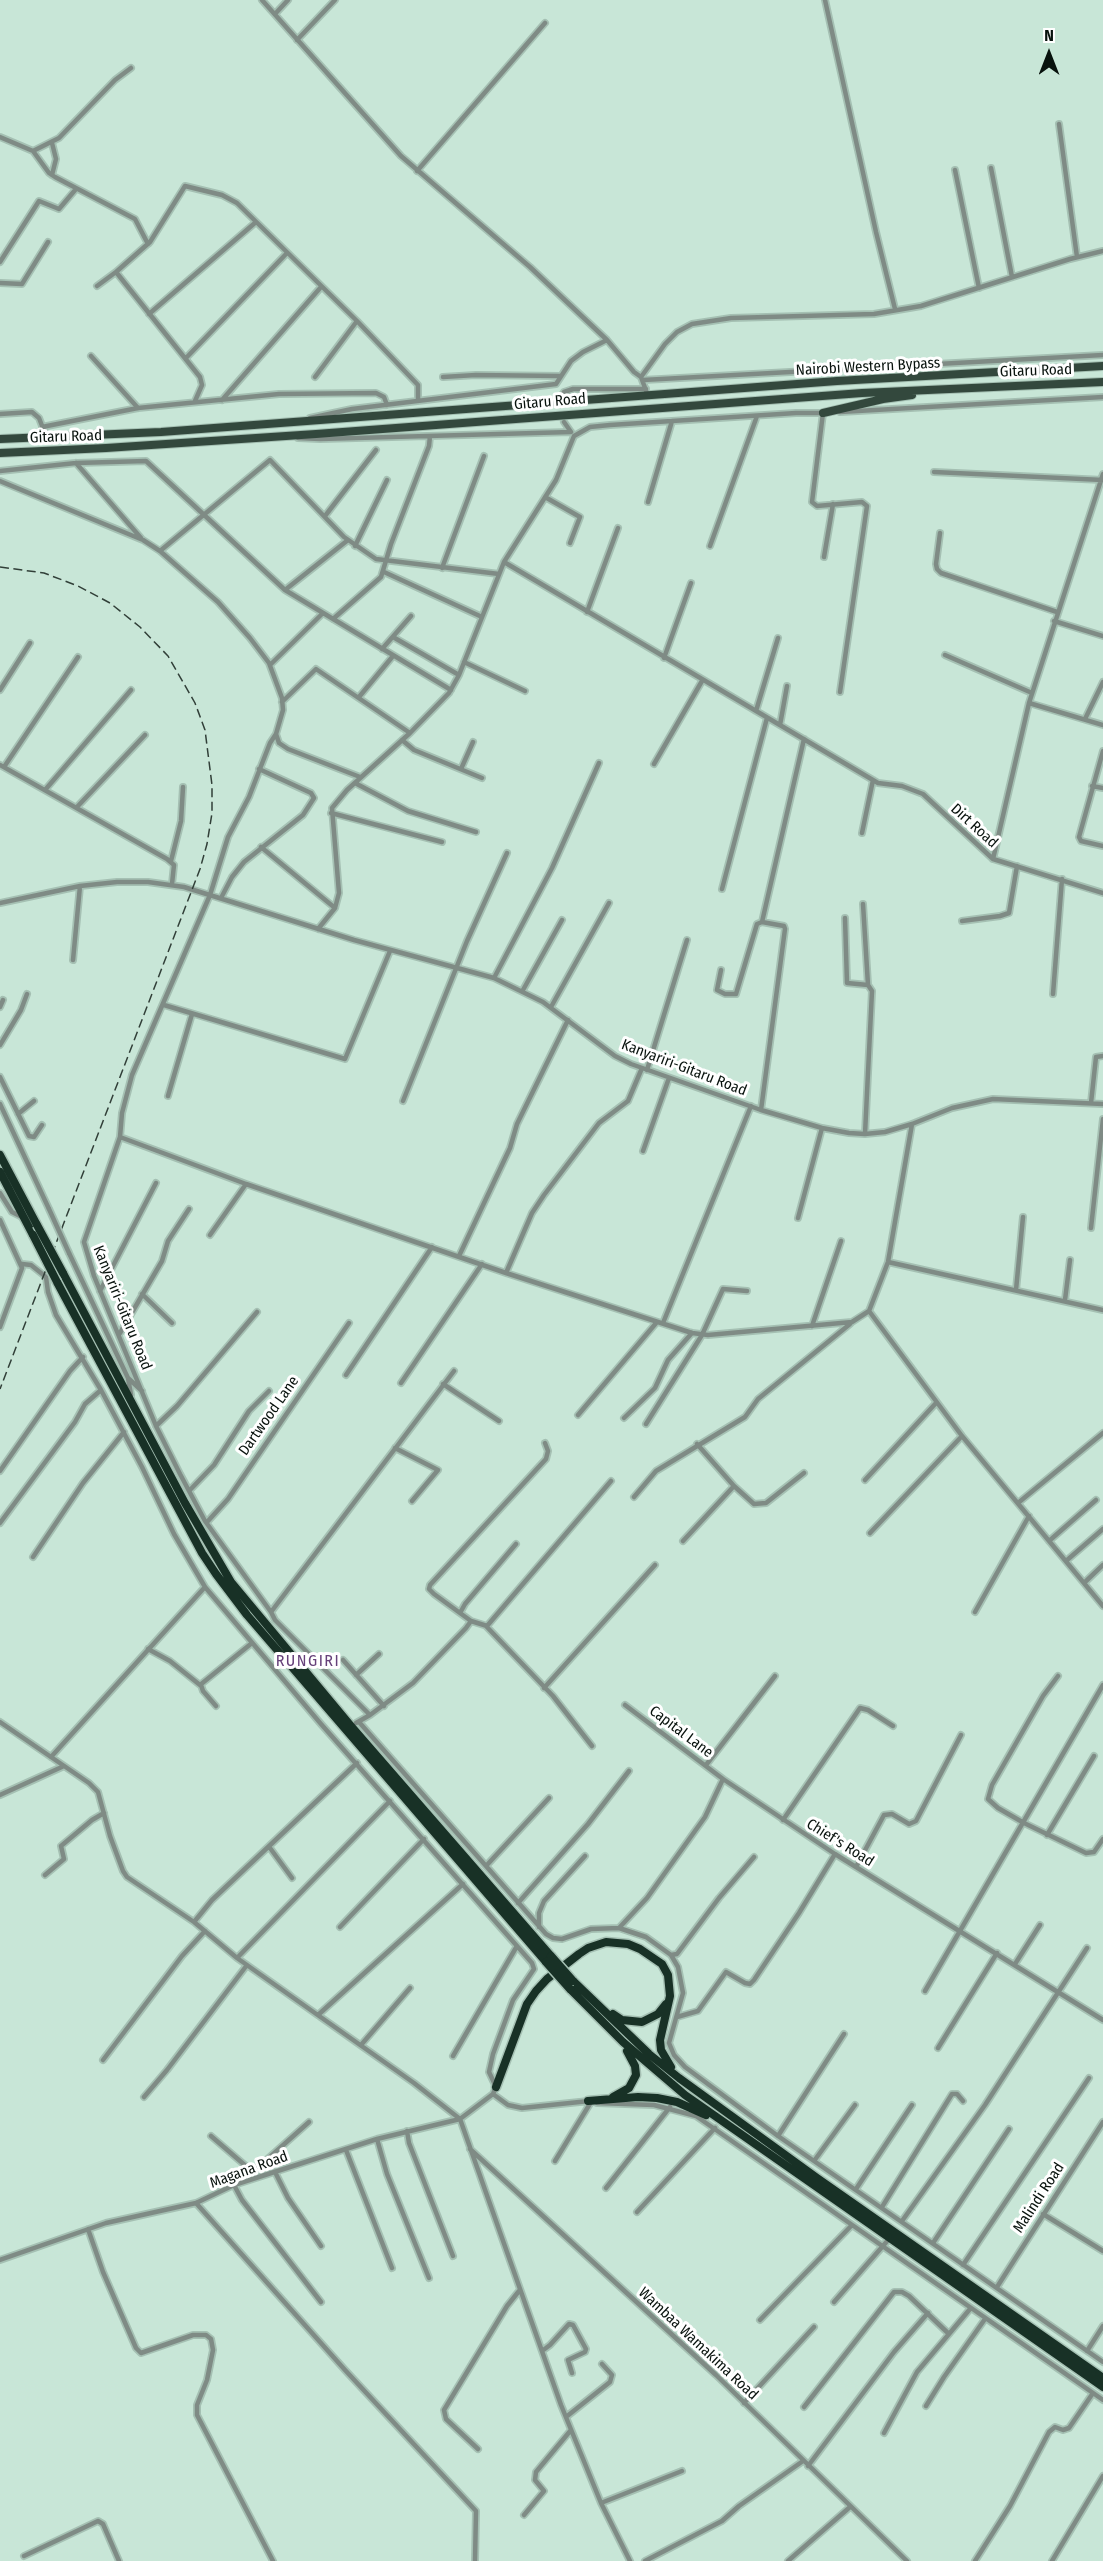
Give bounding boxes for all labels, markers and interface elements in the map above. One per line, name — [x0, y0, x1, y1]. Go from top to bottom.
north arrow — [1019, 24, 1079, 84]
text: N — [1044, 26, 1054, 45]
street label: Nairobi Western Bypass — [795, 354, 941, 380]
street label: Gitaru Road — [1000, 361, 1072, 381]
street label: Gitaru Road — [513, 390, 587, 414]
street label: Gitaru Road — [30, 427, 102, 447]
street label: Dirt Road — [947, 800, 1001, 852]
street label: Kanyariri-Gitaru Road — [619, 1036, 749, 1100]
street label: Kanyariri-Gitaru Road — [89, 1243, 155, 1373]
street label: Dartwood Lane — [235, 1373, 303, 1459]
district label: RUNGIRI — [276, 1652, 340, 1672]
street label: Capital Lane — [646, 1702, 716, 1762]
street label: Chief's Road — [803, 1815, 877, 1871]
street label: Magana Road — [207, 2148, 291, 2192]
street label: Malindi Road — [1010, 2160, 1068, 2236]
street label: Wambaa Wamakima Road — [634, 2284, 762, 2404]

